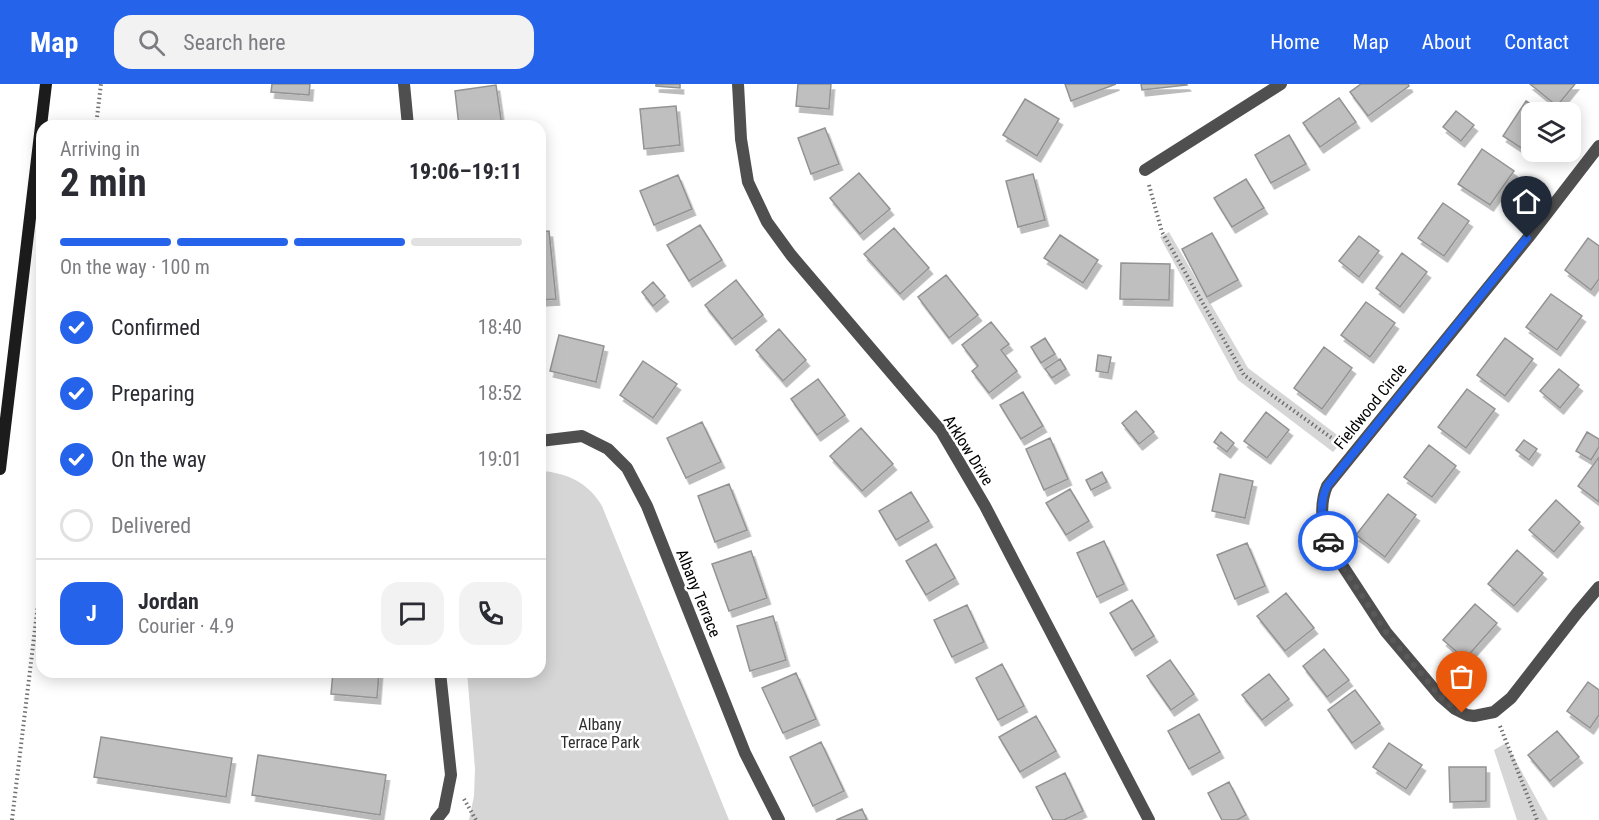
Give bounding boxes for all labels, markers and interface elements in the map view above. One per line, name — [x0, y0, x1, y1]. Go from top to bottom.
search box — [114, 15, 534, 69]
text: Map — [30, 26, 78, 59]
icon: search — [135, 26, 168, 59]
text: Search here — [183, 30, 286, 55]
text: Home — [1270, 30, 1320, 54]
text: Map — [1353, 30, 1389, 54]
text: About — [1422, 30, 1471, 54]
text: Contact — [1504, 30, 1569, 54]
map controls — [1521, 102, 1581, 162]
button: layers — [1521, 102, 1581, 162]
text: Arriving in — [60, 137, 140, 161]
text: 19:06–19:11 — [409, 159, 522, 184]
text: 2 min — [60, 160, 147, 206]
pin — [1501, 176, 1552, 238]
icon: home — [1510, 185, 1543, 218]
text: On the way · 100 m — [60, 255, 210, 279]
icon: check — [60, 311, 93, 344]
text: Confirmed — [111, 315, 200, 340]
text: 18:40 — [478, 315, 522, 339]
street label: Fieldwood Circle — [1330, 360, 1411, 453]
icon: check — [60, 377, 93, 410]
text: Preparing — [111, 381, 195, 406]
text: 18:52 — [478, 381, 522, 405]
street label: Arklow Drive — [940, 412, 998, 489]
icon: check — [60, 443, 93, 476]
text: On the way — [111, 447, 206, 472]
text: 19:01 — [478, 447, 522, 471]
courier — [1298, 511, 1358, 571]
text: Delivered — [111, 513, 191, 538]
icon: car — [1312, 525, 1345, 558]
street label: Albany Terrace — [672, 546, 725, 640]
button: chat — [381, 582, 444, 645]
button: phone — [459, 582, 522, 645]
text: Jordan — [138, 589, 199, 614]
text: J — [86, 601, 97, 626]
text: Courier · 4.9 — [138, 614, 234, 638]
pin — [1436, 651, 1487, 713]
icon: bag — [1445, 660, 1478, 693]
park label: Albany Terrace Park — [560, 715, 640, 752]

